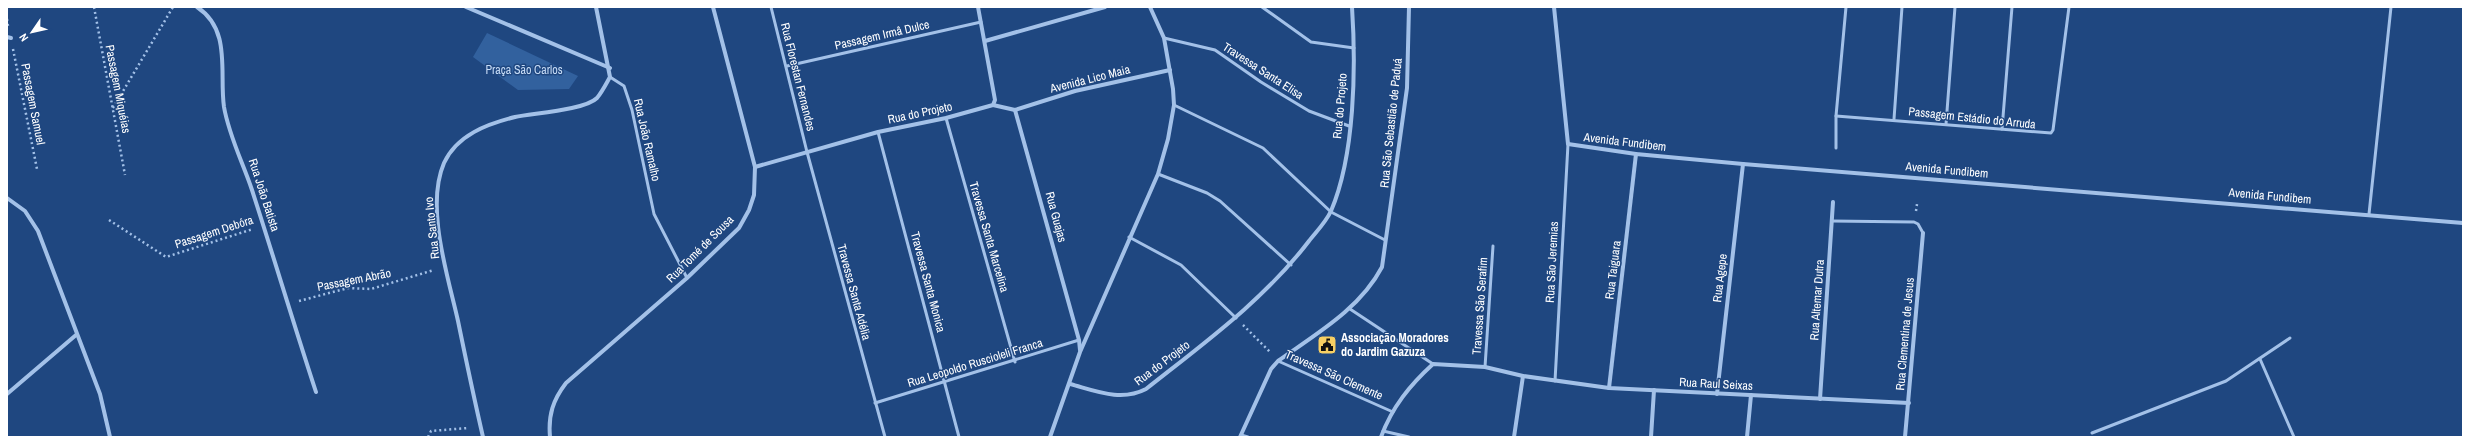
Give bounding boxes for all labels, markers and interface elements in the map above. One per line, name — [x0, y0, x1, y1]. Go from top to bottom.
north arrow — [12, 12, 52, 52]
street label: Passagem Irmâ Dulce — [833, 16, 931, 54]
street label: Rua Florestan Fernandes — [777, 21, 819, 133]
text: N — [16, 31, 31, 44]
street label: Travessa Santa Elisa — [1220, 39, 1307, 103]
street label: Passagem Miquéias — [102, 43, 134, 135]
street label: Rua São Sebastião de Paduá — [1376, 57, 1406, 189]
street label: Avenida Lico Maia — [1047, 61, 1132, 97]
street label: Passagem Samuel — [17, 62, 49, 146]
park label: Praça São Carlos — [485, 62, 563, 78]
street label: Rua do Projeto — [1329, 73, 1351, 139]
street label: Rua João Ramalho — [630, 97, 664, 183]
street label: Rua do Projeto — [886, 98, 954, 128]
street label: Passagem Estádio do Arruda — [1908, 103, 2037, 133]
street label: Avenida Fundibem — [1582, 129, 1667, 155]
street label: Rua João Batista — [245, 157, 283, 234]
street label: Avenida Fundibem — [1904, 158, 1989, 182]
street label: Travessa Santa Marcelina — [966, 180, 1013, 295]
street label: Avenida Fundibem — [2227, 184, 2312, 208]
street label: Rua Guajas — [1042, 190, 1070, 244]
street label: Rua Santo Ivo — [421, 196, 443, 260]
street label: Passagem Debóra — [173, 212, 256, 252]
street label: Rua Tomé de Sousa — [663, 212, 737, 286]
street label: Rua São Jeremias — [1542, 221, 1562, 303]
street label: Travessa Santa Monica — [907, 230, 949, 335]
street label: Rua Taiguara — [1601, 239, 1625, 300]
street label: Travessa Santa Adélia — [834, 242, 875, 342]
street label: Rua Agepe — [1709, 253, 1731, 303]
street label: Travessa São Serafim — [1469, 257, 1491, 355]
street label: Rua Altemar Dutra — [1806, 259, 1828, 341]
street label: Passagem Abrão — [316, 265, 392, 295]
street label: Rua Clementina de Jesus — [1892, 277, 1918, 391]
place label: Associação Moradores do Jardim Gazuza — [1341, 330, 1449, 360]
public building icon: Associação Moradores do Jardim Gazuza — [1316, 334, 1338, 356]
street label: Rua Leopoldo Ruscioleli Franca — [905, 335, 1045, 391]
street label: Rua do Projeto — [1131, 337, 1193, 389]
street label: Travessa São Clemente — [1283, 346, 1385, 404]
street label: Rua Raul Seixas — [1679, 374, 1753, 394]

